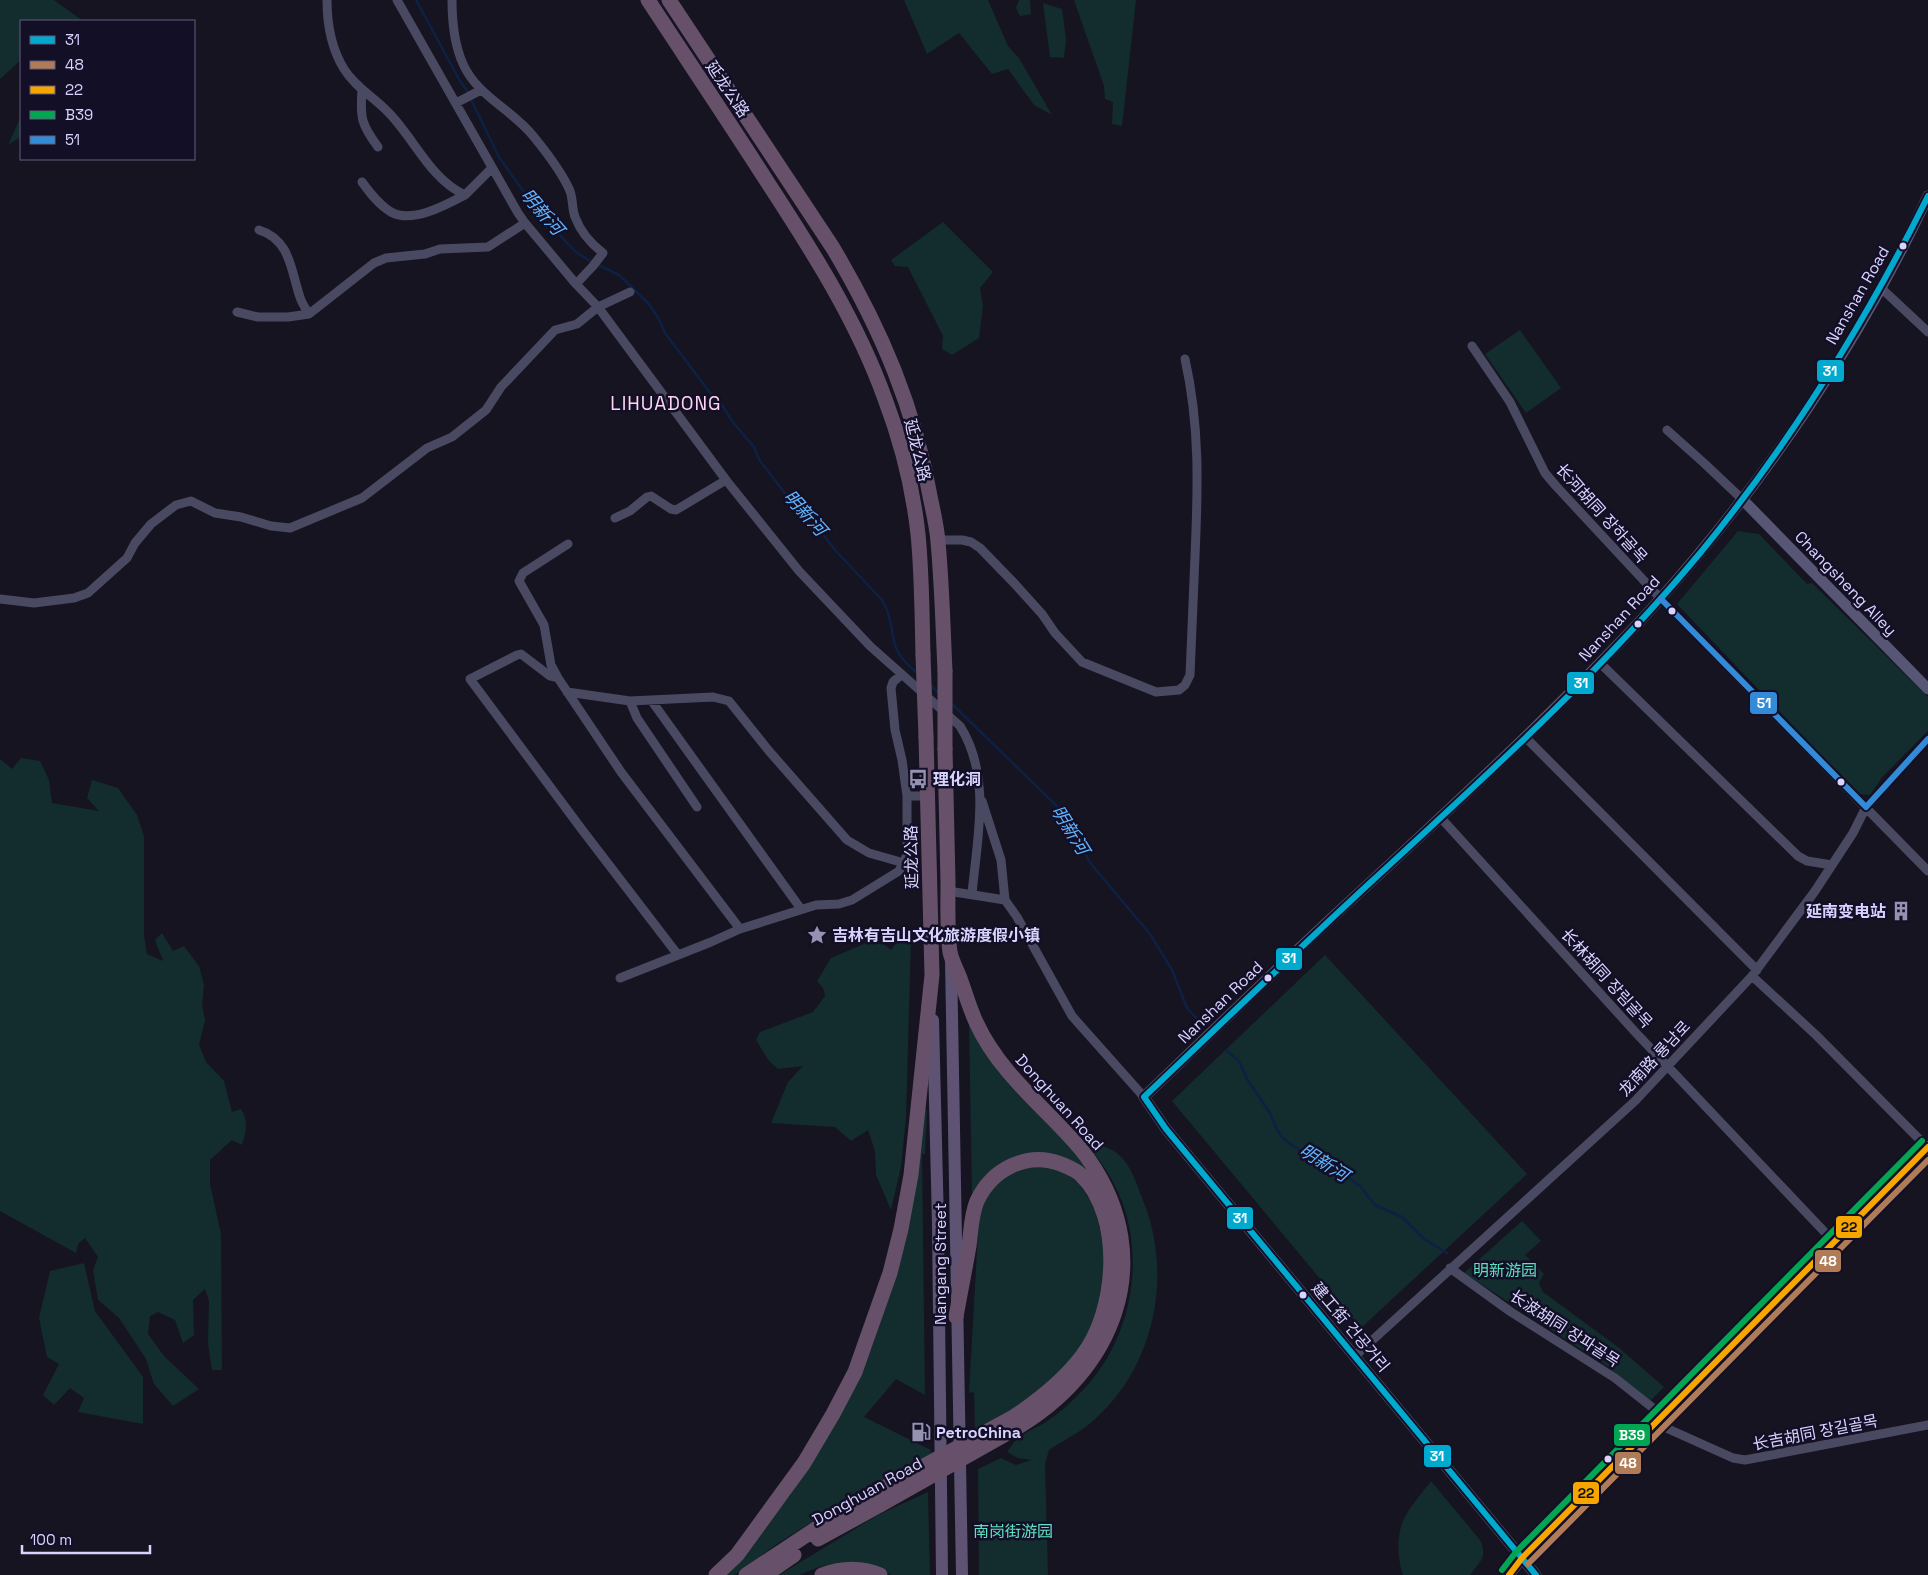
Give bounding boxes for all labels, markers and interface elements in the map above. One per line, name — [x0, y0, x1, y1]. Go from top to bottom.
legend — [20, 20, 195, 160]
text: 31 — [65, 30, 80, 49]
text: 48 — [65, 55, 84, 74]
street label: 延龙公路 — [701, 57, 754, 122]
text: 22 — [65, 80, 83, 99]
text: B39 — [65, 105, 93, 124]
text: 51 — [65, 130, 80, 149]
water label: 明新河 — [516, 184, 571, 242]
unlabelled marker — [1898, 241, 1908, 251]
street label: Nanshan Road — [1821, 242, 1894, 348]
line badge: 31 — [1816, 359, 1845, 383]
text: 31 — [1823, 362, 1837, 380]
district label: LIHUADONG — [610, 391, 722, 416]
street label: 延龙公路 — [900, 417, 935, 484]
street label: 长河胡同 장하골목 — [1551, 459, 1652, 568]
water label: 明新河 — [779, 485, 834, 543]
street label: Changsheng Alley — [1790, 526, 1901, 640]
street label: Nanshan Road — [1574, 571, 1665, 666]
unlabelled marker — [1667, 606, 1677, 616]
unlabelled marker — [1633, 619, 1643, 629]
line badge: 31 — [1566, 671, 1595, 695]
text: 31 — [1574, 674, 1588, 692]
line badge: 51 — [1749, 691, 1778, 715]
text: 51 — [1757, 694, 1771, 712]
bus stop icon: 理化洞 — [907, 768, 929, 790]
place label: 理化洞 — [933, 769, 981, 790]
unlabelled marker — [1836, 777, 1846, 787]
water label: 明新河 — [1046, 801, 1096, 861]
street label: 延龙公路 — [900, 825, 923, 889]
building icon: 延南变电站 — [1890, 900, 1912, 922]
place label: 延南变电站 — [1806, 901, 1886, 922]
place icon: 吉林有吉山文化旅游度假小镇 — [806, 924, 828, 946]
street label: 长林胡同 장림골목 — [1556, 924, 1657, 1033]
place label: 吉林有吉山文化旅游度假小镇 — [832, 925, 1040, 946]
line badge: 31 — [1275, 947, 1303, 971]
text: 31 — [1282, 949, 1296, 967]
street label: Nanshan Road — [1173, 957, 1267, 1048]
unlabelled marker — [1263, 973, 1273, 983]
street label: 龙南路 룡남로 — [1614, 1016, 1695, 1101]
street label: Donghuan Road — [1011, 1050, 1108, 1155]
water label: 明新河 — [1295, 1139, 1356, 1188]
street label: Nangang Street — [930, 1203, 951, 1325]
line badge: 31 — [1226, 1206, 1254, 1230]
text: 31 — [1233, 1209, 1247, 1227]
line badge: 22 — [1835, 1215, 1863, 1239]
text: 22 — [1841, 1218, 1857, 1236]
line badge: 48 — [1814, 1249, 1842, 1273]
text: 48 — [1819, 1252, 1837, 1270]
park label: 明新游园 — [1473, 1260, 1537, 1281]
street label: 建工街 건공거리 — [1307, 1278, 1394, 1377]
street label: 长波胡同 장파골목 — [1506, 1285, 1624, 1372]
unlabelled marker — [1298, 1290, 1308, 1300]
street label: 长吉胡同 장길골목 — [1751, 1410, 1880, 1455]
fuel station icon: PetroChina — [910, 1421, 932, 1443]
place label: PetroChina — [936, 1422, 1021, 1443]
line badge: B39 — [1613, 1423, 1651, 1447]
text: B39 — [1619, 1426, 1645, 1444]
line badge: 31 — [1423, 1444, 1452, 1468]
text: 31 — [1430, 1447, 1444, 1465]
line badge: 48 — [1614, 1451, 1642, 1475]
street label: Donghuan Road — [809, 1453, 926, 1530]
unlabelled marker — [1603, 1454, 1613, 1464]
text: 48 — [1619, 1454, 1637, 1472]
line badge: 22 — [1572, 1481, 1600, 1505]
text: 22 — [1578, 1484, 1594, 1502]
park label: 南岗街游园 — [973, 1521, 1053, 1542]
scale bar — [22, 1522, 150, 1554]
text: 100 m — [30, 1530, 72, 1549]

